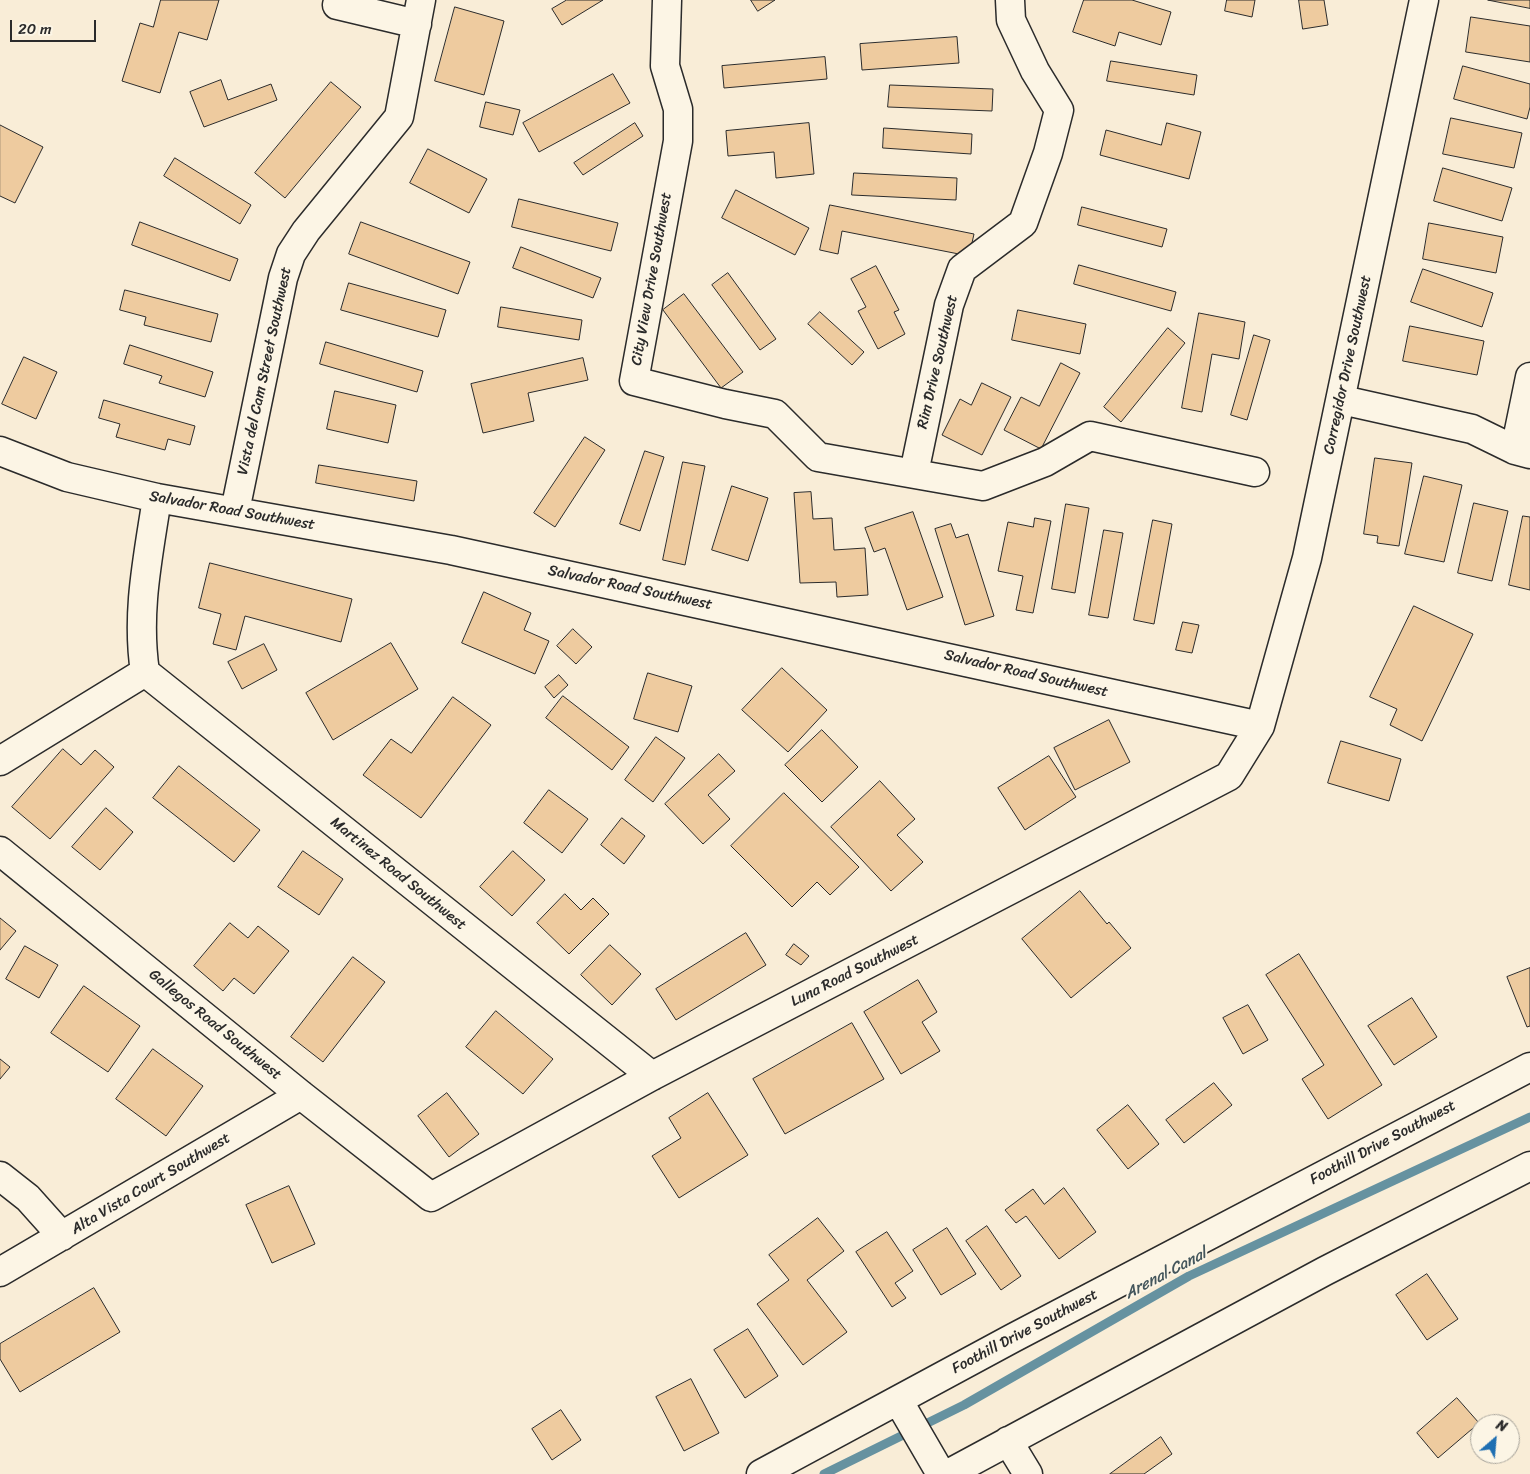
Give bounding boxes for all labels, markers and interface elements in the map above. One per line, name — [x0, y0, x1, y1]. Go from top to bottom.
scale bar — [12, 10, 99, 42]
text: 20 m — [18, 16, 52, 42]
street label: City View Drive Southwest — [628, 191, 676, 367]
street label: Vista del Cam Street Southwest — [234, 265, 296, 477]
street label: Corregidor Drive Southwest — [1320, 274, 1376, 456]
street label: Rim Drive Southwest — [914, 293, 962, 431]
street label: Salvador Road Southwest — [148, 488, 316, 534]
street label: Salvador Road Southwest — [546, 562, 714, 614]
street label: Salvador Road Southwest — [942, 646, 1110, 702]
street label: Martinez Road Southwest — [326, 814, 470, 934]
street label: Luna Road Southwest — [788, 931, 922, 1011]
street label: Gallegos Road Southwest — [145, 966, 285, 1084]
street label: Foothill Drive Southwest — [1307, 1097, 1459, 1189]
street label: Alta Vista Court Southwest — [68, 1129, 234, 1239]
water label: Arenal Canal — [1122, 1244, 1210, 1304]
street label: Foothill Drive Southwest — [949, 1286, 1101, 1378]
text: N — [1492, 1413, 1512, 1439]
north arrow — [1470, 1414, 1520, 1464]

